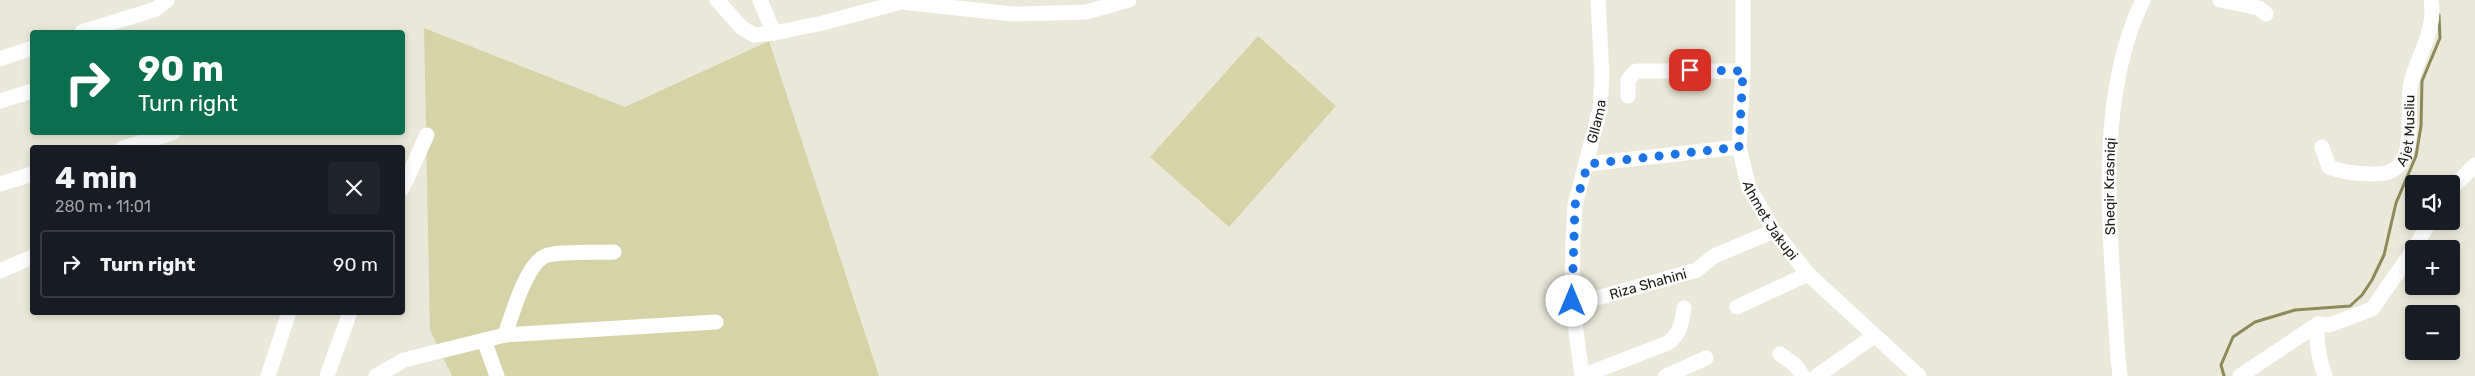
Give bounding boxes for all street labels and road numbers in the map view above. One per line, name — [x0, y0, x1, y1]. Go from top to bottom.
street label: Ajet Musliu — [2393, 94, 2418, 169]
street label: Gllama — [1583, 99, 1609, 145]
street label: Sheqir Krasniqi — [2101, 137, 2119, 235]
street label: Ahmet Jakupi — [1739, 179, 1802, 263]
street label: Riza Shahini — [1607, 265, 1689, 303]

